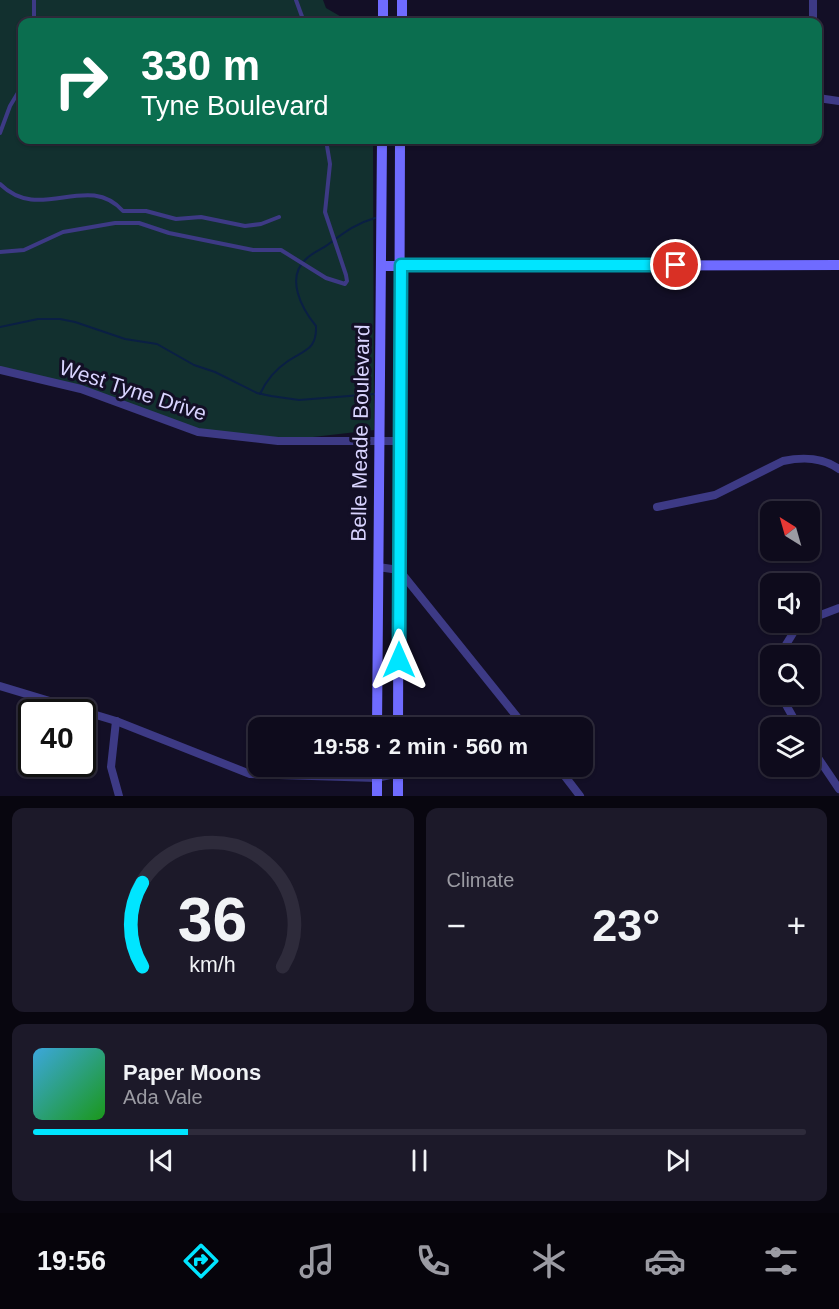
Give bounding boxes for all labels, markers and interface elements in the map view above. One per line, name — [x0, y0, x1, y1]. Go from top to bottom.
icon: right — [42, 42, 120, 120]
text: 330 m — [141, 42, 260, 89]
text: Tyne Boulevard — [141, 91, 329, 121]
pin — [650, 239, 701, 290]
icon: arrive — [659, 248, 692, 281]
street label: Belle Meade Boulevard — [347, 324, 373, 542]
street label: West Tyne Drive — [57, 355, 209, 425]
north arrow — [760, 501, 820, 561]
map controls — [760, 501, 820, 777]
button: sound — [760, 573, 820, 633]
position arrow — [367, 628, 431, 692]
button: search — [760, 645, 820, 705]
speed limit sign: 40 — [18, 699, 96, 777]
button: layers — [760, 717, 820, 777]
text: 19:58 · 2 min · 560 m — [313, 734, 528, 759]
text: Climate — [447, 869, 514, 891]
text: 36 — [178, 885, 247, 954]
text: 23° — [592, 900, 660, 951]
text: − — [447, 907, 466, 944]
text: + — [787, 907, 806, 944]
text: km/h — [190, 953, 236, 977]
text: Paper Moons — [123, 1060, 261, 1085]
text: Ada Vale — [123, 1086, 203, 1108]
icon: previous — [145, 1144, 178, 1177]
icon: pause — [403, 1144, 436, 1177]
icon: next — [661, 1144, 694, 1177]
icon: directions — [180, 1240, 222, 1282]
icon: music — [296, 1240, 338, 1282]
icon: phone — [412, 1240, 454, 1282]
icon: climate — [528, 1240, 570, 1282]
icon: car — [644, 1240, 686, 1282]
icon: filters — [760, 1240, 802, 1282]
text: 19:56 — [37, 1246, 106, 1276]

